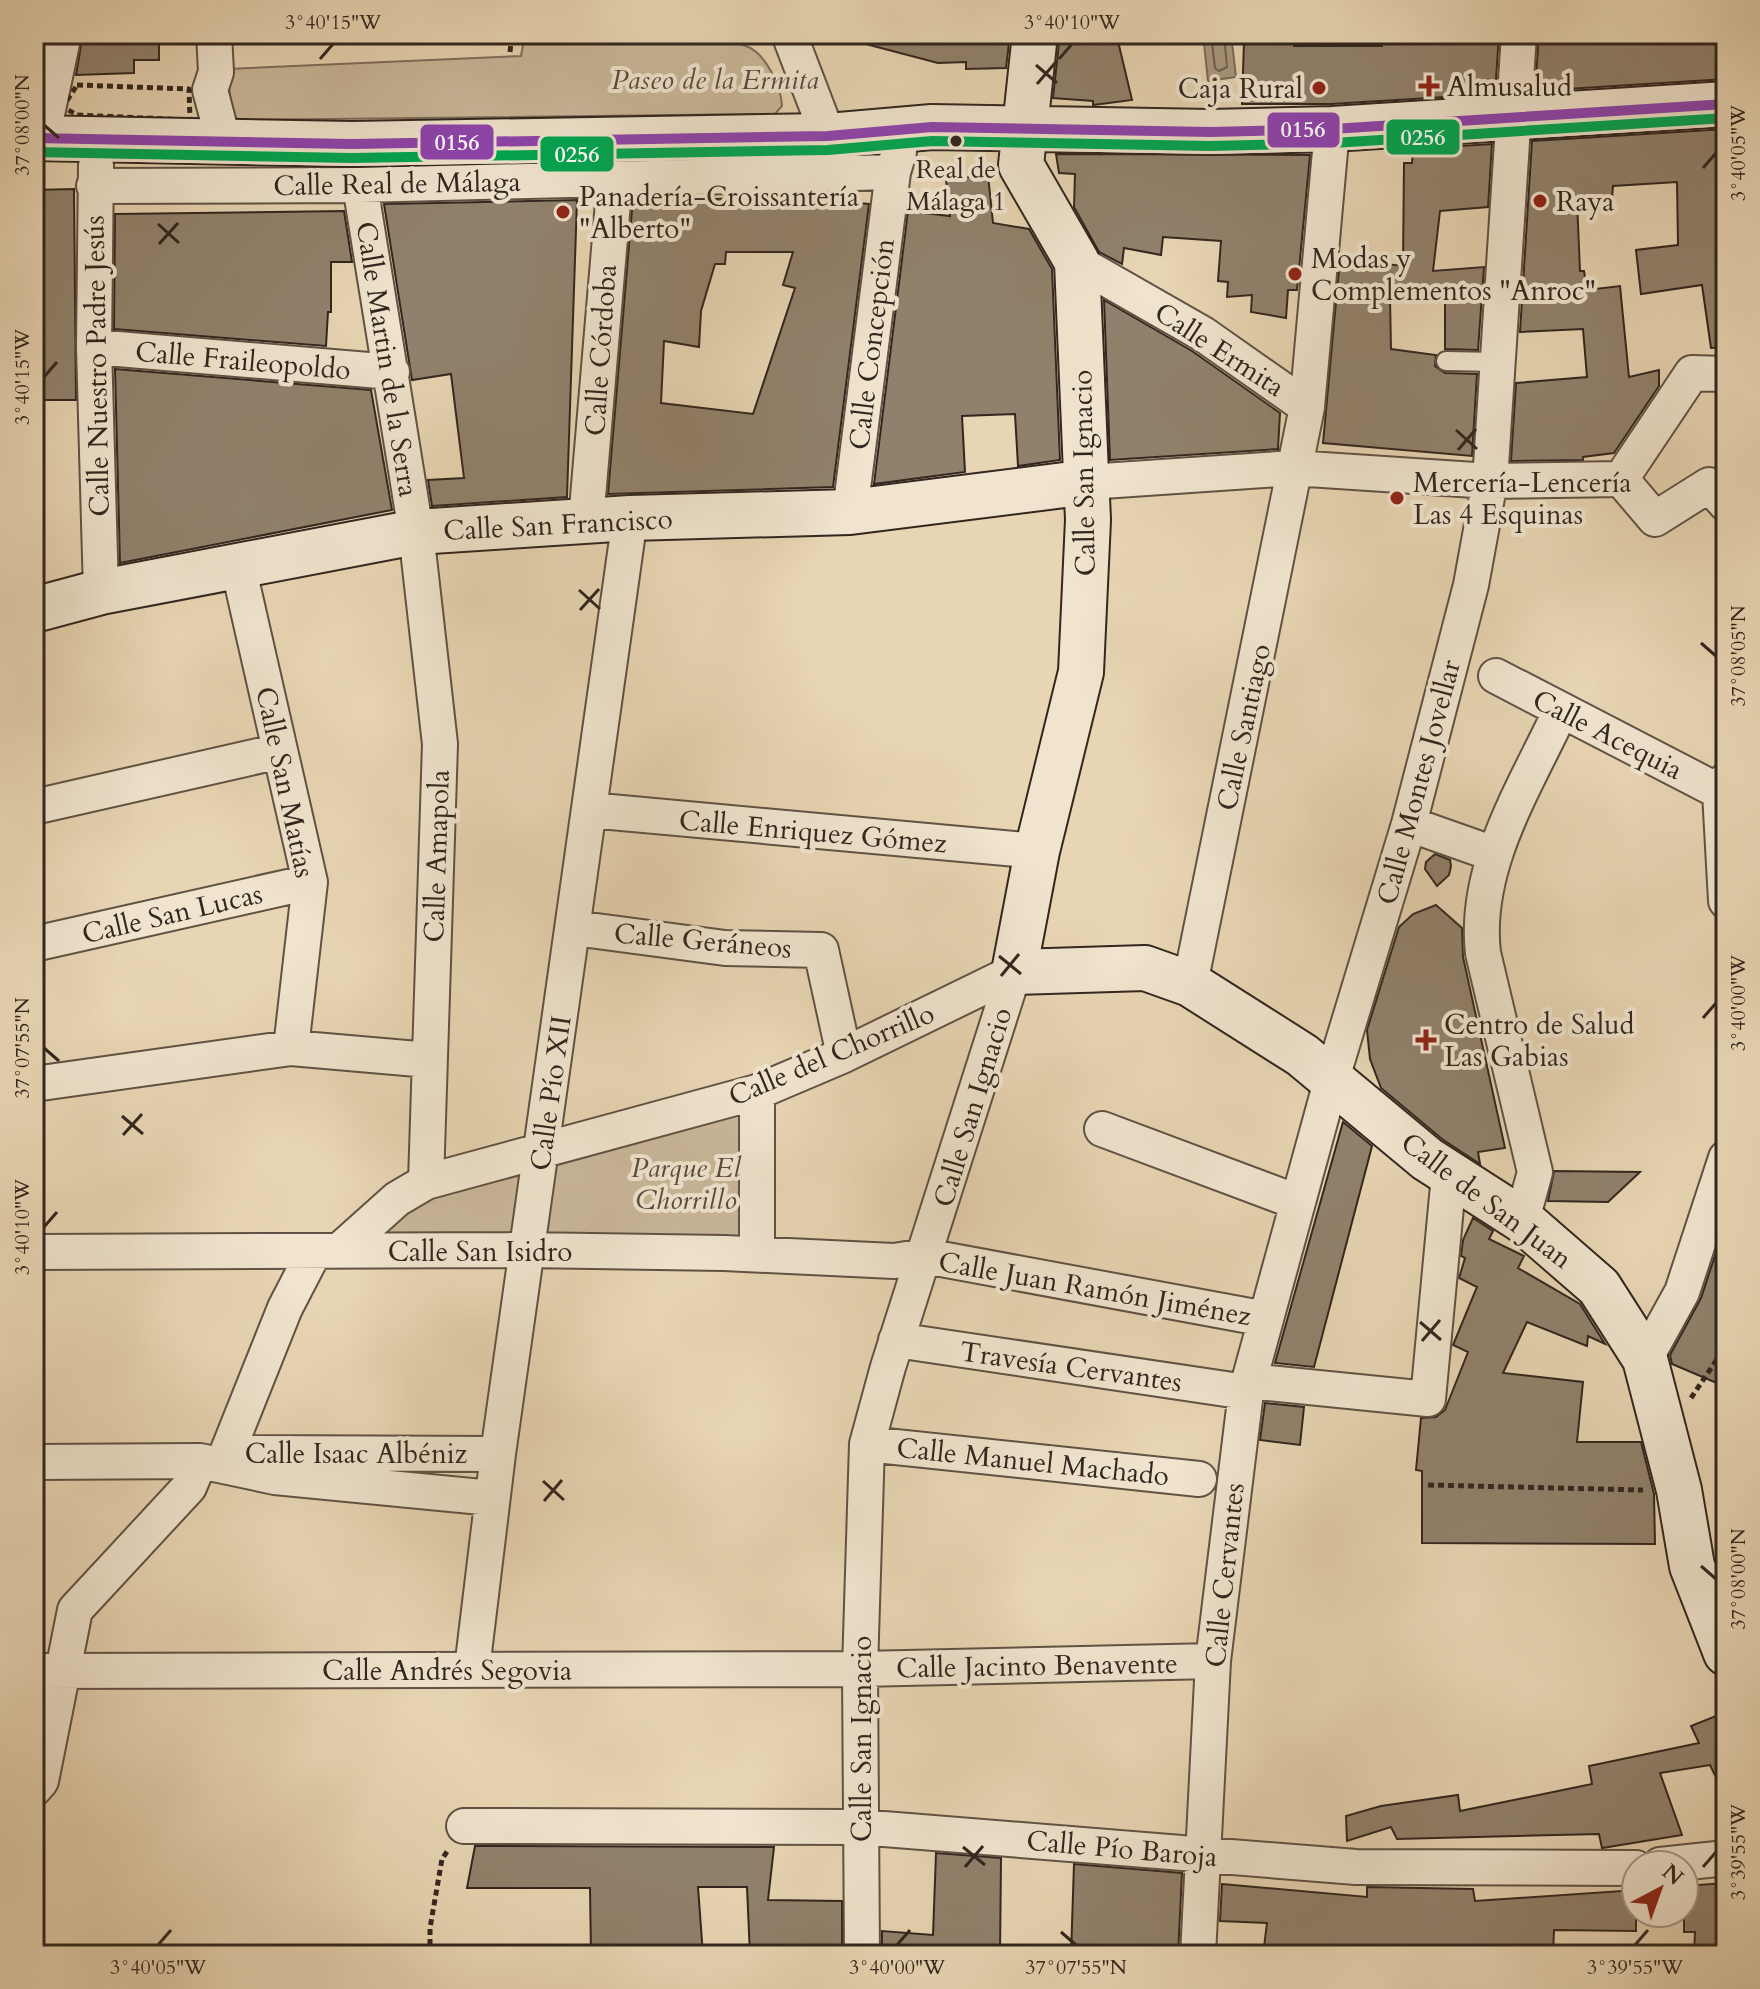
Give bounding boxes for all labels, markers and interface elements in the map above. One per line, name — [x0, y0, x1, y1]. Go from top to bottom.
text: 3°40'15"W — [285, 9, 382, 36]
text: 3°40'10"W — [1024, 9, 1121, 36]
park label: Paseo de la Ermita — [611, 61, 819, 99]
place label: Almusalud — [1447, 68, 1572, 106]
place label: Caja Rural — [1178, 70, 1303, 108]
text: 37°08'00"N — [9, 74, 36, 176]
marker: Almusalud — [1418, 75, 1440, 97]
marker: Caja Rural — [1310, 79, 1328, 97]
text: 3°40'05"W — [1725, 104, 1752, 201]
line badge: 0156 — [1266, 111, 1341, 149]
text: 0156 — [1280, 115, 1326, 145]
line badge: 0256 — [1385, 118, 1461, 156]
line badge: 0156 — [419, 123, 495, 161]
text: 0256 — [1400, 123, 1446, 153]
text: 0156 — [434, 128, 480, 158]
marker: Real de Málaga 1 — [948, 133, 964, 149]
line badge: 0256 — [539, 135, 615, 173]
text: 0256 — [554, 140, 600, 170]
place label: Real de Málaga 1 — [906, 152, 1006, 219]
street label: Calle Real de Málaga — [273, 163, 521, 205]
place label: Panadería-Croissantería "Alberto" — [579, 178, 859, 248]
place label: Raya — [1556, 183, 1614, 221]
marker: Raya — [1531, 192, 1549, 210]
marker: Panadería-Croissantería "Alberto" — [554, 203, 572, 221]
street label: Calle Nuestro Padre Jesús — [75, 215, 119, 517]
street label: Calle Martin de la Serra — [347, 219, 428, 499]
street label: Calle Concepción — [840, 236, 904, 452]
place label: Modas y Complementos "Anroc" — [1311, 240, 1596, 310]
street label: Calle Córdoba — [576, 263, 626, 437]
marker: Modas y Complementos "Anroc" — [1286, 265, 1304, 283]
street label: Calle Ermita — [1147, 294, 1292, 406]
text: 3°40'15"W — [9, 328, 36, 425]
street label: Calle Fraileopoldo — [134, 333, 352, 389]
street label: Calle San Ignacio — [1063, 369, 1105, 577]
place label: Mercería-Lencería Las 4 Esquinas — [1413, 464, 1632, 534]
marker: Mercería-Lencería Las 4 Esquinas — [1388, 489, 1406, 507]
street label: Calle San Francisco — [442, 500, 674, 550]
text: 37°08'05"N — [1725, 605, 1752, 707]
street label: Calle Santiago — [1208, 640, 1280, 814]
street label: Calle Montes Jovellar — [1368, 655, 1470, 909]
street label: Calle Acequia — [1526, 681, 1689, 789]
street label: Calle San Matías — [246, 683, 324, 881]
street label: Calle Amapola — [415, 769, 459, 943]
street label: Calle Enriquez Gómez — [677, 801, 949, 863]
street label: Calle San Lucas — [78, 875, 266, 953]
street label: Calle Geráneos — [612, 914, 793, 968]
text: 3°40'00"W — [1725, 954, 1752, 1051]
street label: Calle del Chorrillo — [723, 994, 940, 1115]
text: 37°07'55"N — [9, 997, 36, 1099]
street label: Calle San Ignacio — [925, 1003, 1021, 1212]
place label: Centro de Salud Las Gabias — [1444, 1006, 1635, 1076]
street label: Calle Pío XII — [521, 1013, 581, 1173]
marker: Centro de Salud Las Gabias — [1415, 1029, 1437, 1051]
street label: Calle de San Juan — [1393, 1124, 1580, 1278]
park label: Parque El Chorrillo — [631, 1149, 742, 1219]
text: 3°40'10"W — [9, 1178, 36, 1275]
street label: Calle San Isidro — [388, 1233, 572, 1271]
street label: Calle Juan Ramón Jiménez — [935, 1243, 1255, 1335]
street label: Travesía Cervantes — [957, 1333, 1184, 1401]
street label: Calle Manuel Machado — [895, 1429, 1171, 1495]
street label: Calle Isaac Albéniz — [245, 1435, 468, 1473]
street label: Calle Cervantes — [1196, 1481, 1254, 1669]
text: 37°08'00"N — [1725, 1528, 1752, 1630]
street label: Calle San Ignacio — [843, 1636, 881, 1842]
street label: Calle Jacinto Benavente — [896, 1645, 1178, 1687]
street label: Calle Andrés Segovia — [322, 1652, 572, 1690]
text: 3°39'55"W — [1725, 1803, 1752, 1900]
street label: Calle Pío Baroja — [1025, 1822, 1219, 1876]
north arrow — [1620, 1849, 1700, 1929]
text: N — [1655, 1857, 1690, 1892]
text: 3°40'05"W — [110, 1954, 207, 1981]
text: 3°40'00"W — [849, 1954, 946, 1981]
text: 37°07'55"N — [1025, 1954, 1127, 1981]
text: 3°39'55"W — [1587, 1954, 1684, 1981]

